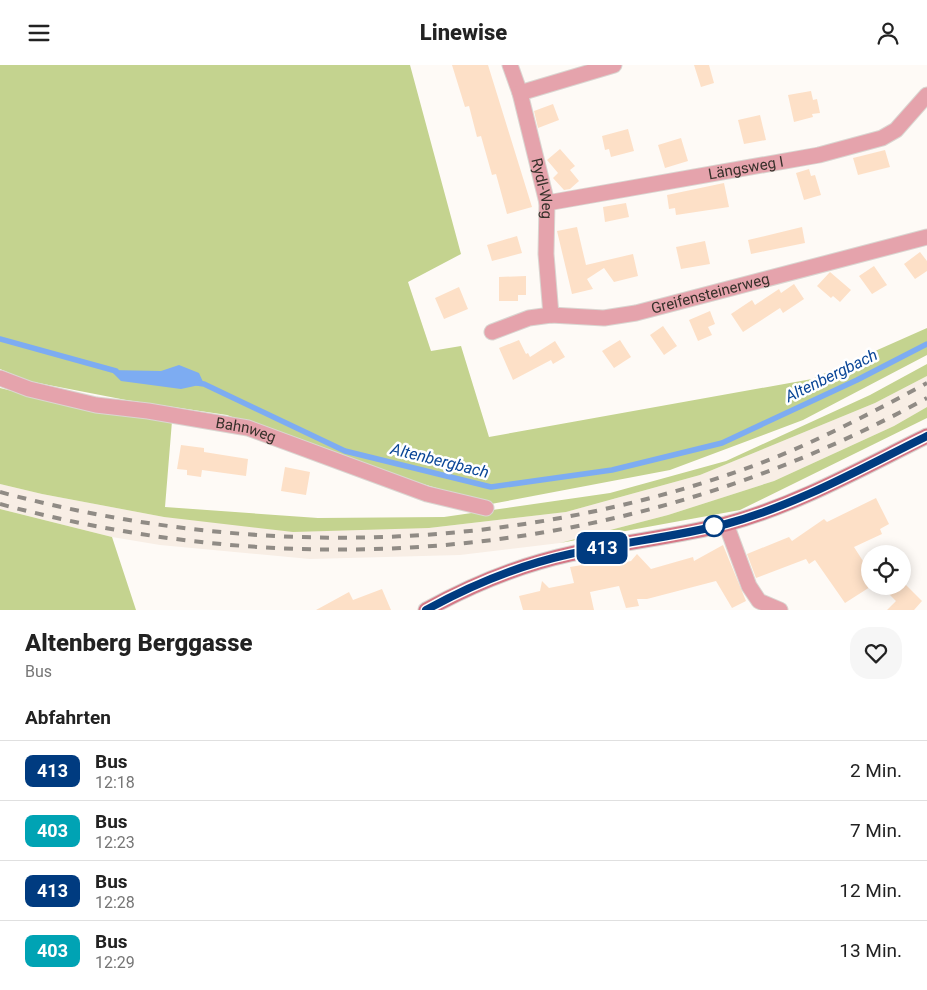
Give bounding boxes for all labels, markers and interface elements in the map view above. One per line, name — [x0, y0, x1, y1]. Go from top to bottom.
icon: menu — [25, 19, 53, 47]
icon: person — [874, 19, 902, 47]
text: Linewise — [420, 20, 507, 45]
street label: Längsweg I — [707, 152, 785, 183]
street label: Rydl-Weg — [527, 156, 556, 219]
street label: Greifensteinerweg — [649, 270, 771, 318]
water label: Altenbergbach — [781, 345, 880, 406]
street label: Bahnweg — [214, 414, 279, 447]
water label: Altenbergbach — [388, 439, 491, 482]
unlabelled marker — [703, 515, 725, 537]
line badge: 413 — [573, 532, 631, 564]
text: 413 — [587, 537, 617, 558]
map controls — [861, 545, 911, 595]
button: locate — [861, 545, 911, 595]
button: heart — [850, 627, 902, 679]
text: Altenberg Berggasse — [25, 629, 253, 657]
text: Bus — [25, 662, 52, 681]
text: Abfahrten — [25, 706, 111, 729]
text: Bus — [95, 750, 128, 773]
text: 2 Min. — [850, 759, 902, 782]
text: 413 — [37, 760, 68, 781]
text: 12:18 — [95, 773, 135, 792]
text: Bus — [95, 810, 128, 833]
text: 7 Min. — [850, 819, 902, 842]
text: 403 — [37, 820, 68, 841]
text: 12:23 — [95, 833, 135, 852]
text: Bus — [95, 870, 128, 893]
text: 12 Min. — [839, 879, 902, 902]
text: 413 — [37, 880, 68, 901]
text: 12:28 — [95, 893, 135, 912]
text: Bus — [95, 930, 128, 953]
text: 13 Min. — [839, 939, 902, 962]
text: 403 — [37, 940, 68, 961]
text: 12:29 — [95, 953, 135, 972]

